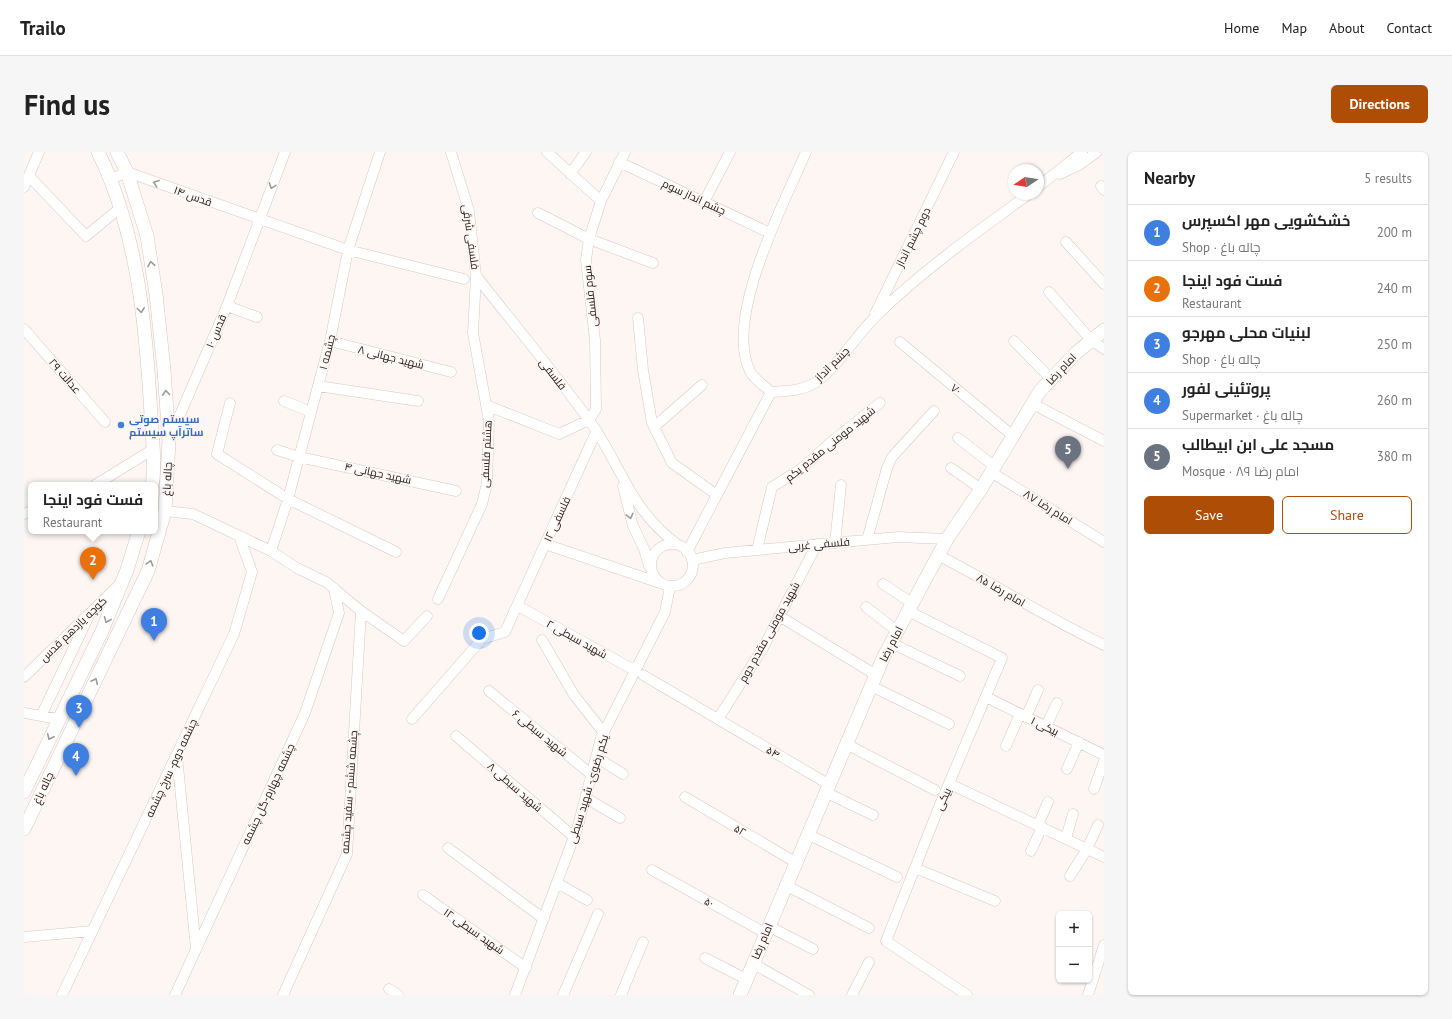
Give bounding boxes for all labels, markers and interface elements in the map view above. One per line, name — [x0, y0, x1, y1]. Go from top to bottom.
text: Trailo — [20, 16, 66, 40]
text: Home — [1224, 19, 1259, 37]
text: Map — [1281, 19, 1307, 37]
text: About — [1329, 19, 1365, 37]
text: Contact — [1387, 19, 1432, 37]
button: Directions — [1331, 85, 1428, 123]
text: Find us — [24, 86, 110, 123]
north arrow — [1008, 164, 1044, 200]
text: Nearby — [1144, 167, 1195, 189]
text: 5 results — [1364, 170, 1412, 187]
street label: چشم انداز سوم — [660, 176, 728, 219]
one-way arrow — [153, 179, 160, 188]
street label: قدس ۱۴ — [172, 183, 214, 209]
one-way arrow — [268, 183, 276, 190]
street label: فلسفی شرقی — [460, 204, 482, 270]
street label: دوم چشم انداز — [892, 205, 934, 270]
text: خشکشویی مهر اکسپرس — [1182, 211, 1350, 230]
text: 1 — [1153, 224, 1161, 241]
text: 200 m — [1377, 224, 1412, 241]
text: Shop · چاله باغ — [1182, 239, 1261, 256]
one-way arrow — [147, 261, 156, 267]
street label: سوم فلسفی — [580, 265, 601, 327]
text: فست فود اينجا — [1182, 271, 1282, 290]
text: 2 — [1153, 280, 1161, 297]
text: 240 m — [1377, 280, 1412, 297]
text: Restaurant — [1182, 295, 1241, 312]
one-way arrow — [136, 307, 145, 313]
street label: قدس ۱۰ — [203, 312, 229, 350]
text: لبنیات محلی مهرجو — [1182, 323, 1311, 342]
street label: چشمه ۱ — [316, 333, 338, 371]
text: 3 — [1153, 336, 1161, 353]
text: 250 m — [1377, 336, 1412, 353]
street label: ۸ شهید جهانی — [357, 342, 425, 372]
street label: چشم انداز — [811, 344, 853, 386]
street label: امام رضا — [1043, 350, 1080, 388]
text: Shop · چاله باغ — [1182, 351, 1261, 368]
street label: فلسفی — [536, 355, 570, 393]
street label: عدالت ۲۹ — [46, 356, 84, 396]
text: پروتئینی لفور — [1182, 379, 1270, 398]
street label: ۷۰ — [948, 381, 964, 397]
one-way arrow — [161, 390, 170, 396]
text: 4 — [1153, 392, 1161, 409]
text: 260 m — [1377, 392, 1412, 409]
street label: شهید مومنی مقدم یکم — [782, 403, 879, 485]
text: Supermarket · چاله باغ — [1182, 407, 1303, 424]
place label: سیستم صوتی ساترآپ سیستم — [129, 412, 203, 441]
marker: سیستم صوتی ساترآپ سیستم — [116, 420, 126, 430]
street label: هشتم فلسفی — [477, 420, 496, 488]
text: مسجد علی ابن ابیطالب — [1182, 435, 1334, 454]
pin: 5 — [1055, 436, 1081, 469]
text: 5 — [1153, 448, 1161, 465]
text: 380 m — [1377, 448, 1412, 465]
street label: ۴ شهید جهانی — [343, 459, 413, 487]
street label: چاله باغ — [159, 462, 176, 496]
text: Mosque · امام رضا ۸۹ — [1182, 463, 1299, 480]
popup — [28, 482, 158, 534]
street label: امام رضا ۸۷ — [1020, 487, 1075, 528]
text: فست فود اينجا — [43, 490, 143, 509]
street label: ۱۲ فلسفی — [540, 494, 574, 544]
button: Save — [1144, 496, 1274, 534]
button: Share — [1282, 496, 1412, 534]
one-way arrow — [626, 513, 634, 519]
text: Restaurant — [43, 514, 102, 531]
street label: فلسفی غربی — [788, 534, 850, 554]
pin: 2 — [80, 547, 106, 580]
one-way arrow — [146, 560, 154, 566]
street label: امام رضا ۸۵ — [974, 570, 1028, 610]
street label: شهید مومنی مقدم دوم — [736, 579, 803, 685]
street label: کوچه یازدهم قدس — [37, 593, 110, 665]
pin: 1 — [141, 608, 167, 641]
one-way arrow — [103, 617, 111, 624]
street label: ۲ شهید سبطی — [544, 617, 610, 661]
your location — [469, 623, 489, 643]
street label: امام رضا — [876, 624, 907, 665]
one-way arrow — [90, 677, 98, 685]
pin: 3 — [66, 695, 92, 728]
street label: ۶ شهید سبطی — [510, 707, 570, 759]
street label: ۱ بیکی — [1029, 713, 1061, 739]
street label: چشمه دوم- سرخ چشمه — [142, 716, 201, 820]
street label: چشمه ششم - سفید چشمه — [338, 730, 361, 854]
one-way arrow — [47, 733, 55, 740]
street label: یکم رضوی- شهید سبطی — [565, 733, 612, 845]
street label: چشمه چهارم-گل چشمه — [238, 741, 299, 847]
pin: 4 — [63, 743, 89, 776]
street label: ۵۴ — [764, 743, 782, 761]
street label: ۸ شهید سبطی — [485, 759, 545, 815]
street label: چاله باغ — [29, 770, 57, 807]
street label: بیکی — [932, 786, 954, 812]
street label: ۵۲ — [731, 821, 749, 839]
street label: ۵۰ — [702, 894, 716, 910]
street label: ۱۲ شهید سبطی — [441, 905, 507, 957]
map controls — [1056, 911, 1092, 983]
button: + — [1056, 911, 1092, 947]
street label: امام رضا — [748, 921, 777, 962]
button: − — [1056, 947, 1092, 983]

